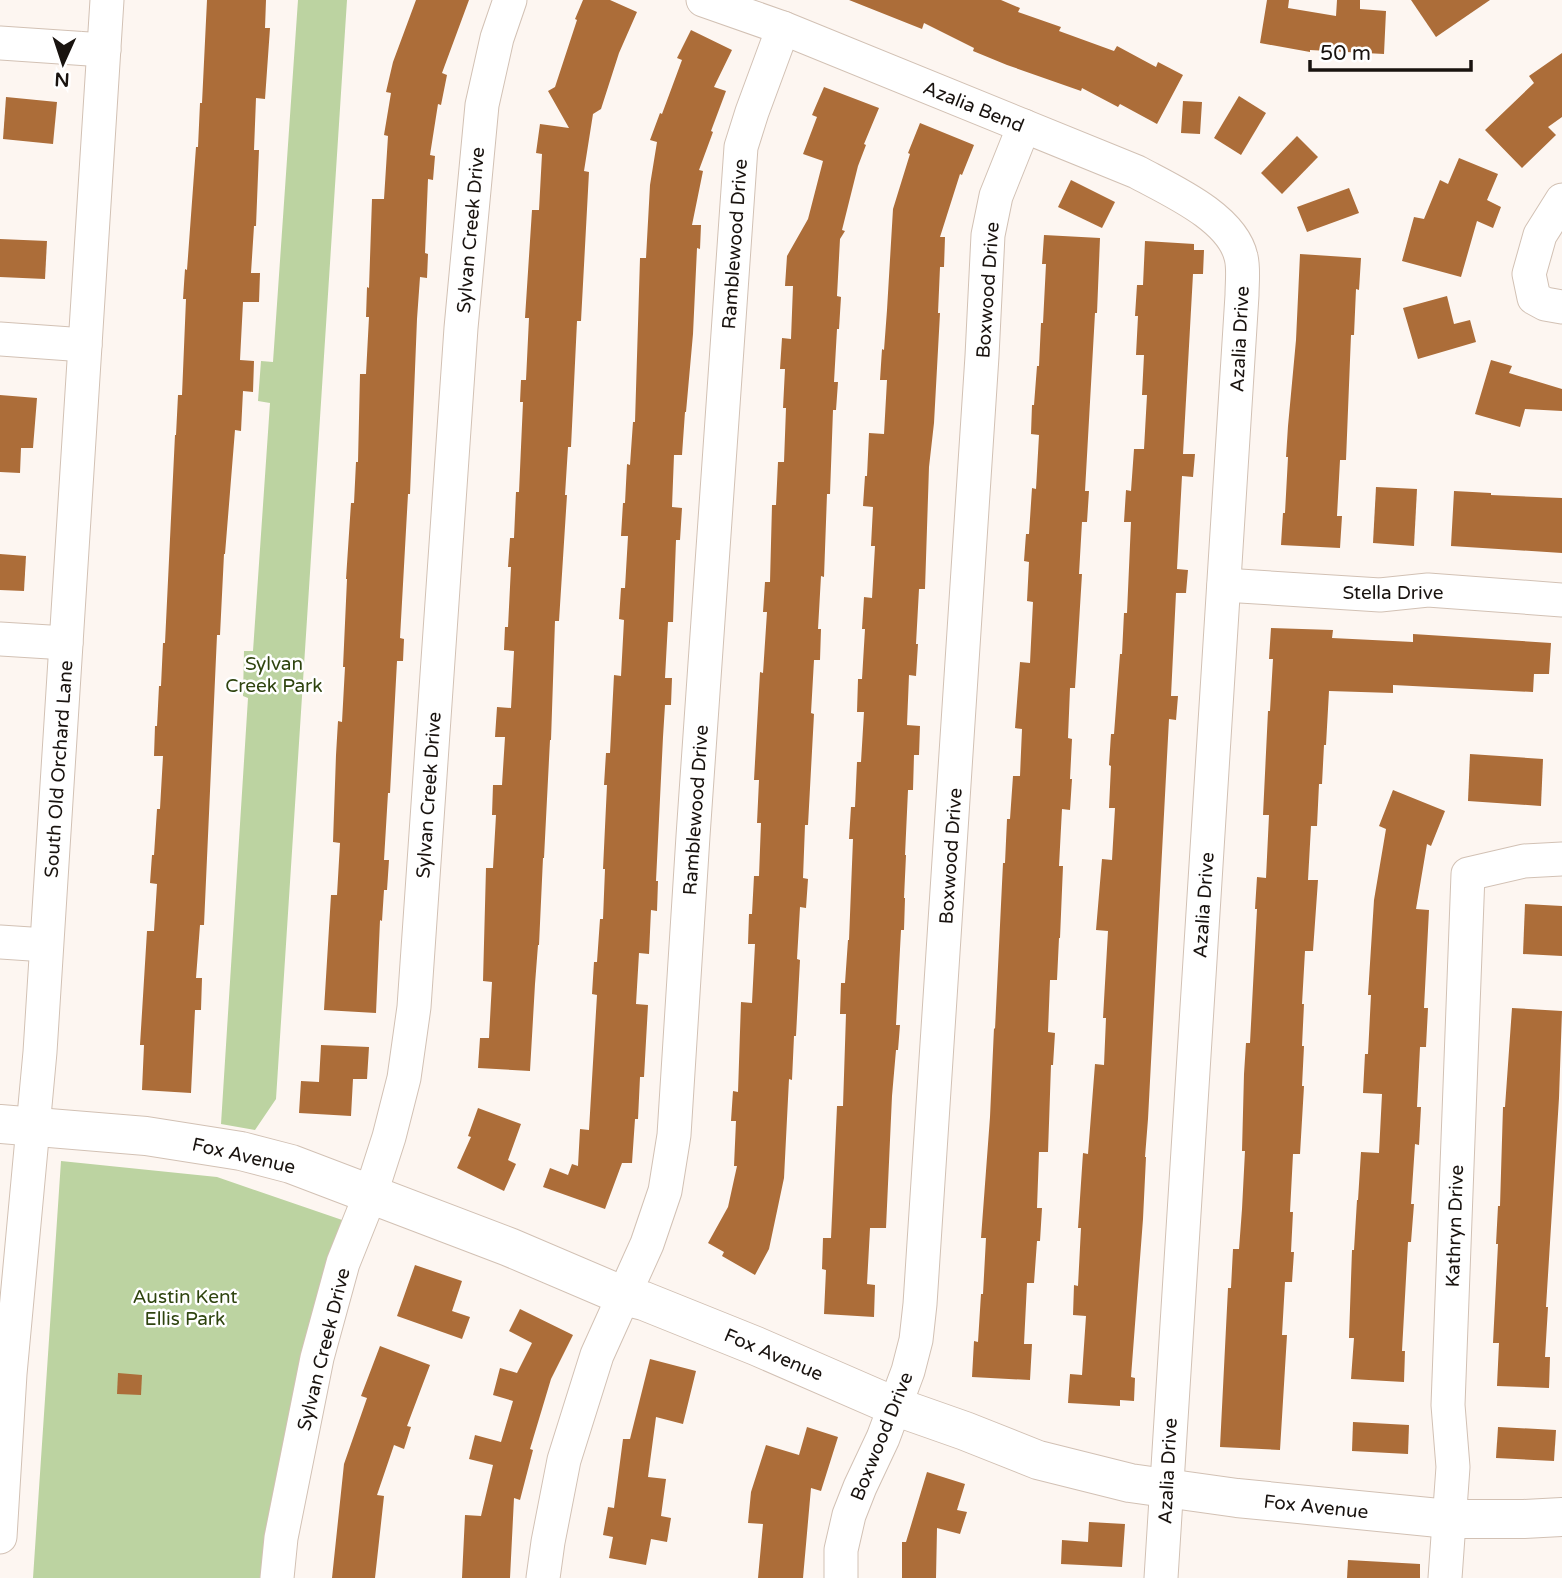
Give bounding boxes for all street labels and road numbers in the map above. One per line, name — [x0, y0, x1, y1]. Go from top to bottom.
street label: Azalia Bend — [920, 77, 1027, 137]
street label: Sylvan Creek Drive — [453, 146, 489, 314]
street label: Ramblewood Drive — [718, 158, 752, 330]
street label: Boxwood Drive — [972, 221, 1004, 359]
street label: Azalia Drive — [1226, 285, 1254, 393]
street label: Stella Drive — [1342, 582, 1444, 604]
street label: South Old Orchard Lane — [40, 660, 78, 879]
street label: Sylvan Creek Drive — [412, 711, 446, 879]
street label: Ramblewood Drive — [679, 724, 713, 896]
street label: Boxwood Drive — [935, 787, 967, 925]
street label: Azalia Drive — [1189, 851, 1219, 959]
street label: Fox Avenue — [190, 1133, 298, 1179]
street label: Kathryn Drive — [1442, 1164, 1468, 1288]
street label: Sylvan Creek Drive — [293, 1266, 355, 1433]
street label: Fox Avenue — [721, 1324, 826, 1386]
street label: Boxwood Drive — [846, 1369, 918, 1504]
street label: Azalia Drive — [1154, 1417, 1182, 1525]
street label: Fox Avenue — [1262, 1491, 1369, 1523]

